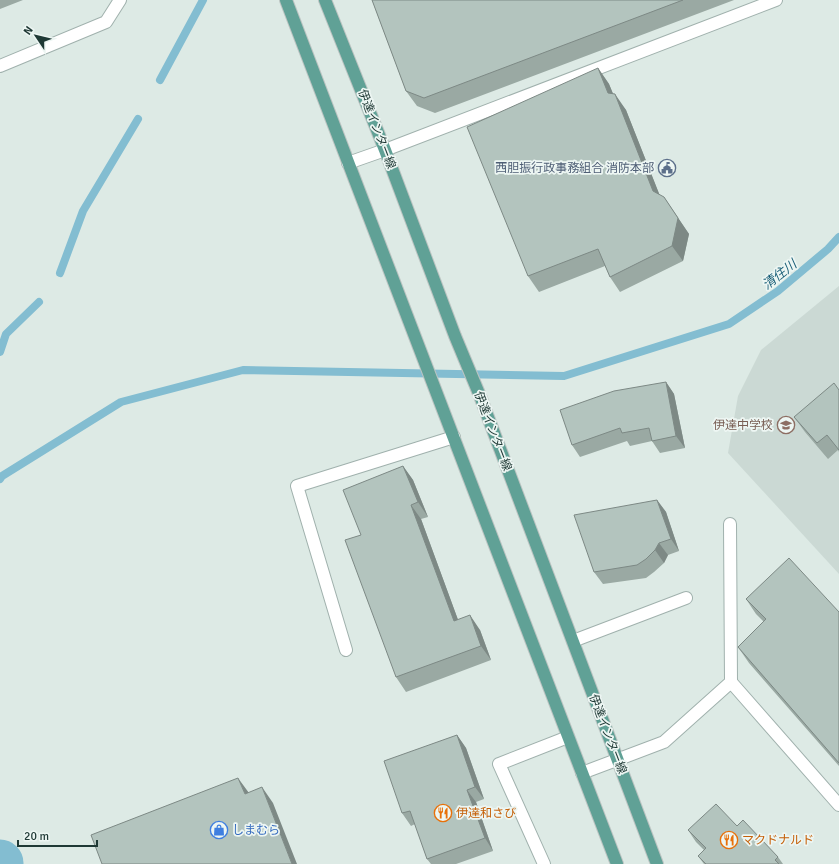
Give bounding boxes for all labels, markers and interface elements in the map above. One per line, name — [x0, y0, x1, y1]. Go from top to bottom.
north arrow — [16, 16, 56, 56]
text: N — [21, 24, 36, 37]
street label: 伊達インター線 — [354, 87, 399, 171]
public building icon: 西胆振行政事務組合 消防本部 — [657, 158, 677, 178]
place label: 西胆振行政事務組合 消防本部 — [495, 161, 654, 176]
water label: 清住川 — [759, 255, 801, 293]
street label: 伊達インター線 — [470, 389, 515, 473]
school or university icon: 伊達中学校 — [776, 415, 796, 435]
place label: 伊達中学校 — [713, 418, 773, 433]
street label: 伊達インター線 — [585, 692, 630, 776]
restaurant icon: 伊達和さび — [433, 803, 453, 823]
place label: 伊達和さび — [456, 806, 516, 821]
shop icon: しまむら — [209, 820, 229, 840]
scale bar — [18, 822, 97, 848]
place label: しまむら — [232, 823, 280, 838]
text: 20 m — [24, 829, 49, 844]
restaurant icon: マクドナルド — [719, 830, 739, 850]
place label: マクドナルド — [742, 833, 814, 848]

